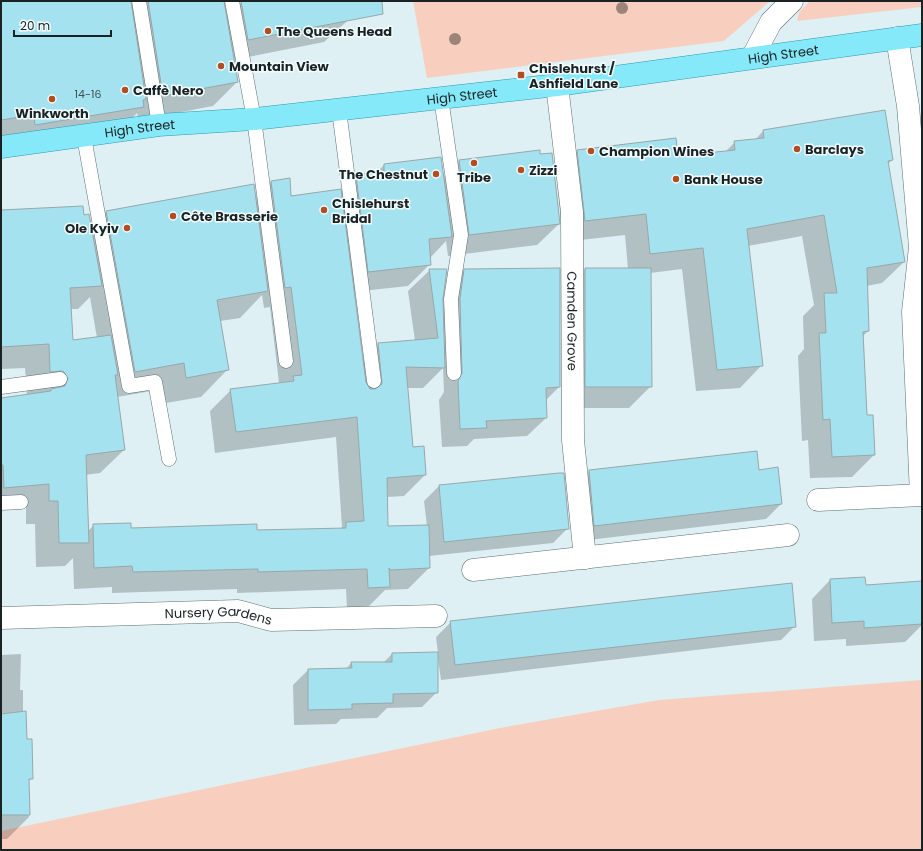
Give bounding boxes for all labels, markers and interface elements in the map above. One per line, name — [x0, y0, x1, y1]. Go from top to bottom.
scale bar — [14, 12, 111, 38]
text: 20 m — [20, 17, 50, 34]
place label: The Queens Head — [276, 22, 392, 41]
marker: The Queens Head — [263, 26, 273, 36]
street label: High Street — [747, 40, 820, 69]
place label: Mountain View — [229, 57, 330, 76]
place label: Chislehurst / Ashfield Lane — [529, 59, 618, 93]
marker: Mountain View — [216, 61, 226, 71]
marker: Chislehurst / Ashfield Lane — [516, 70, 526, 80]
place label: Caffè Nero — [133, 81, 204, 100]
street label: High Street — [426, 83, 499, 110]
marker: Caffè Nero — [120, 85, 130, 95]
house number: 14-16 — [74, 86, 102, 102]
marker: Winkworth — [47, 94, 57, 104]
place label: Winkworth — [15, 104, 89, 123]
street label: High Street — [103, 115, 176, 142]
place label: Barclays — [805, 140, 864, 159]
place label: Champion Wines — [599, 142, 714, 161]
marker: Barclays — [792, 144, 802, 154]
marker: Champion Wines — [586, 146, 596, 156]
marker: Tribe — [469, 158, 479, 168]
place label: Zizzi — [529, 161, 557, 180]
place label: The Chestnut — [339, 165, 428, 184]
marker: Zizzi — [516, 165, 526, 175]
place label: Tribe — [457, 168, 491, 187]
marker: The Chestnut — [431, 169, 441, 179]
place label: Bank House — [684, 170, 763, 189]
marker: Bank House — [671, 174, 681, 184]
place label: Chislehurst Bridal — [332, 194, 409, 228]
marker: Chislehurst Bridal — [319, 205, 329, 215]
place label: Côte Brasserie — [181, 207, 278, 226]
marker: Côte Brasserie — [168, 211, 178, 221]
place label: Ole Kyiv — [65, 219, 120, 238]
marker: Ole Kyiv — [122, 223, 132, 233]
street label: Camden Grove — [562, 271, 582, 371]
street label: Nursery Gardens — [164, 602, 275, 630]

